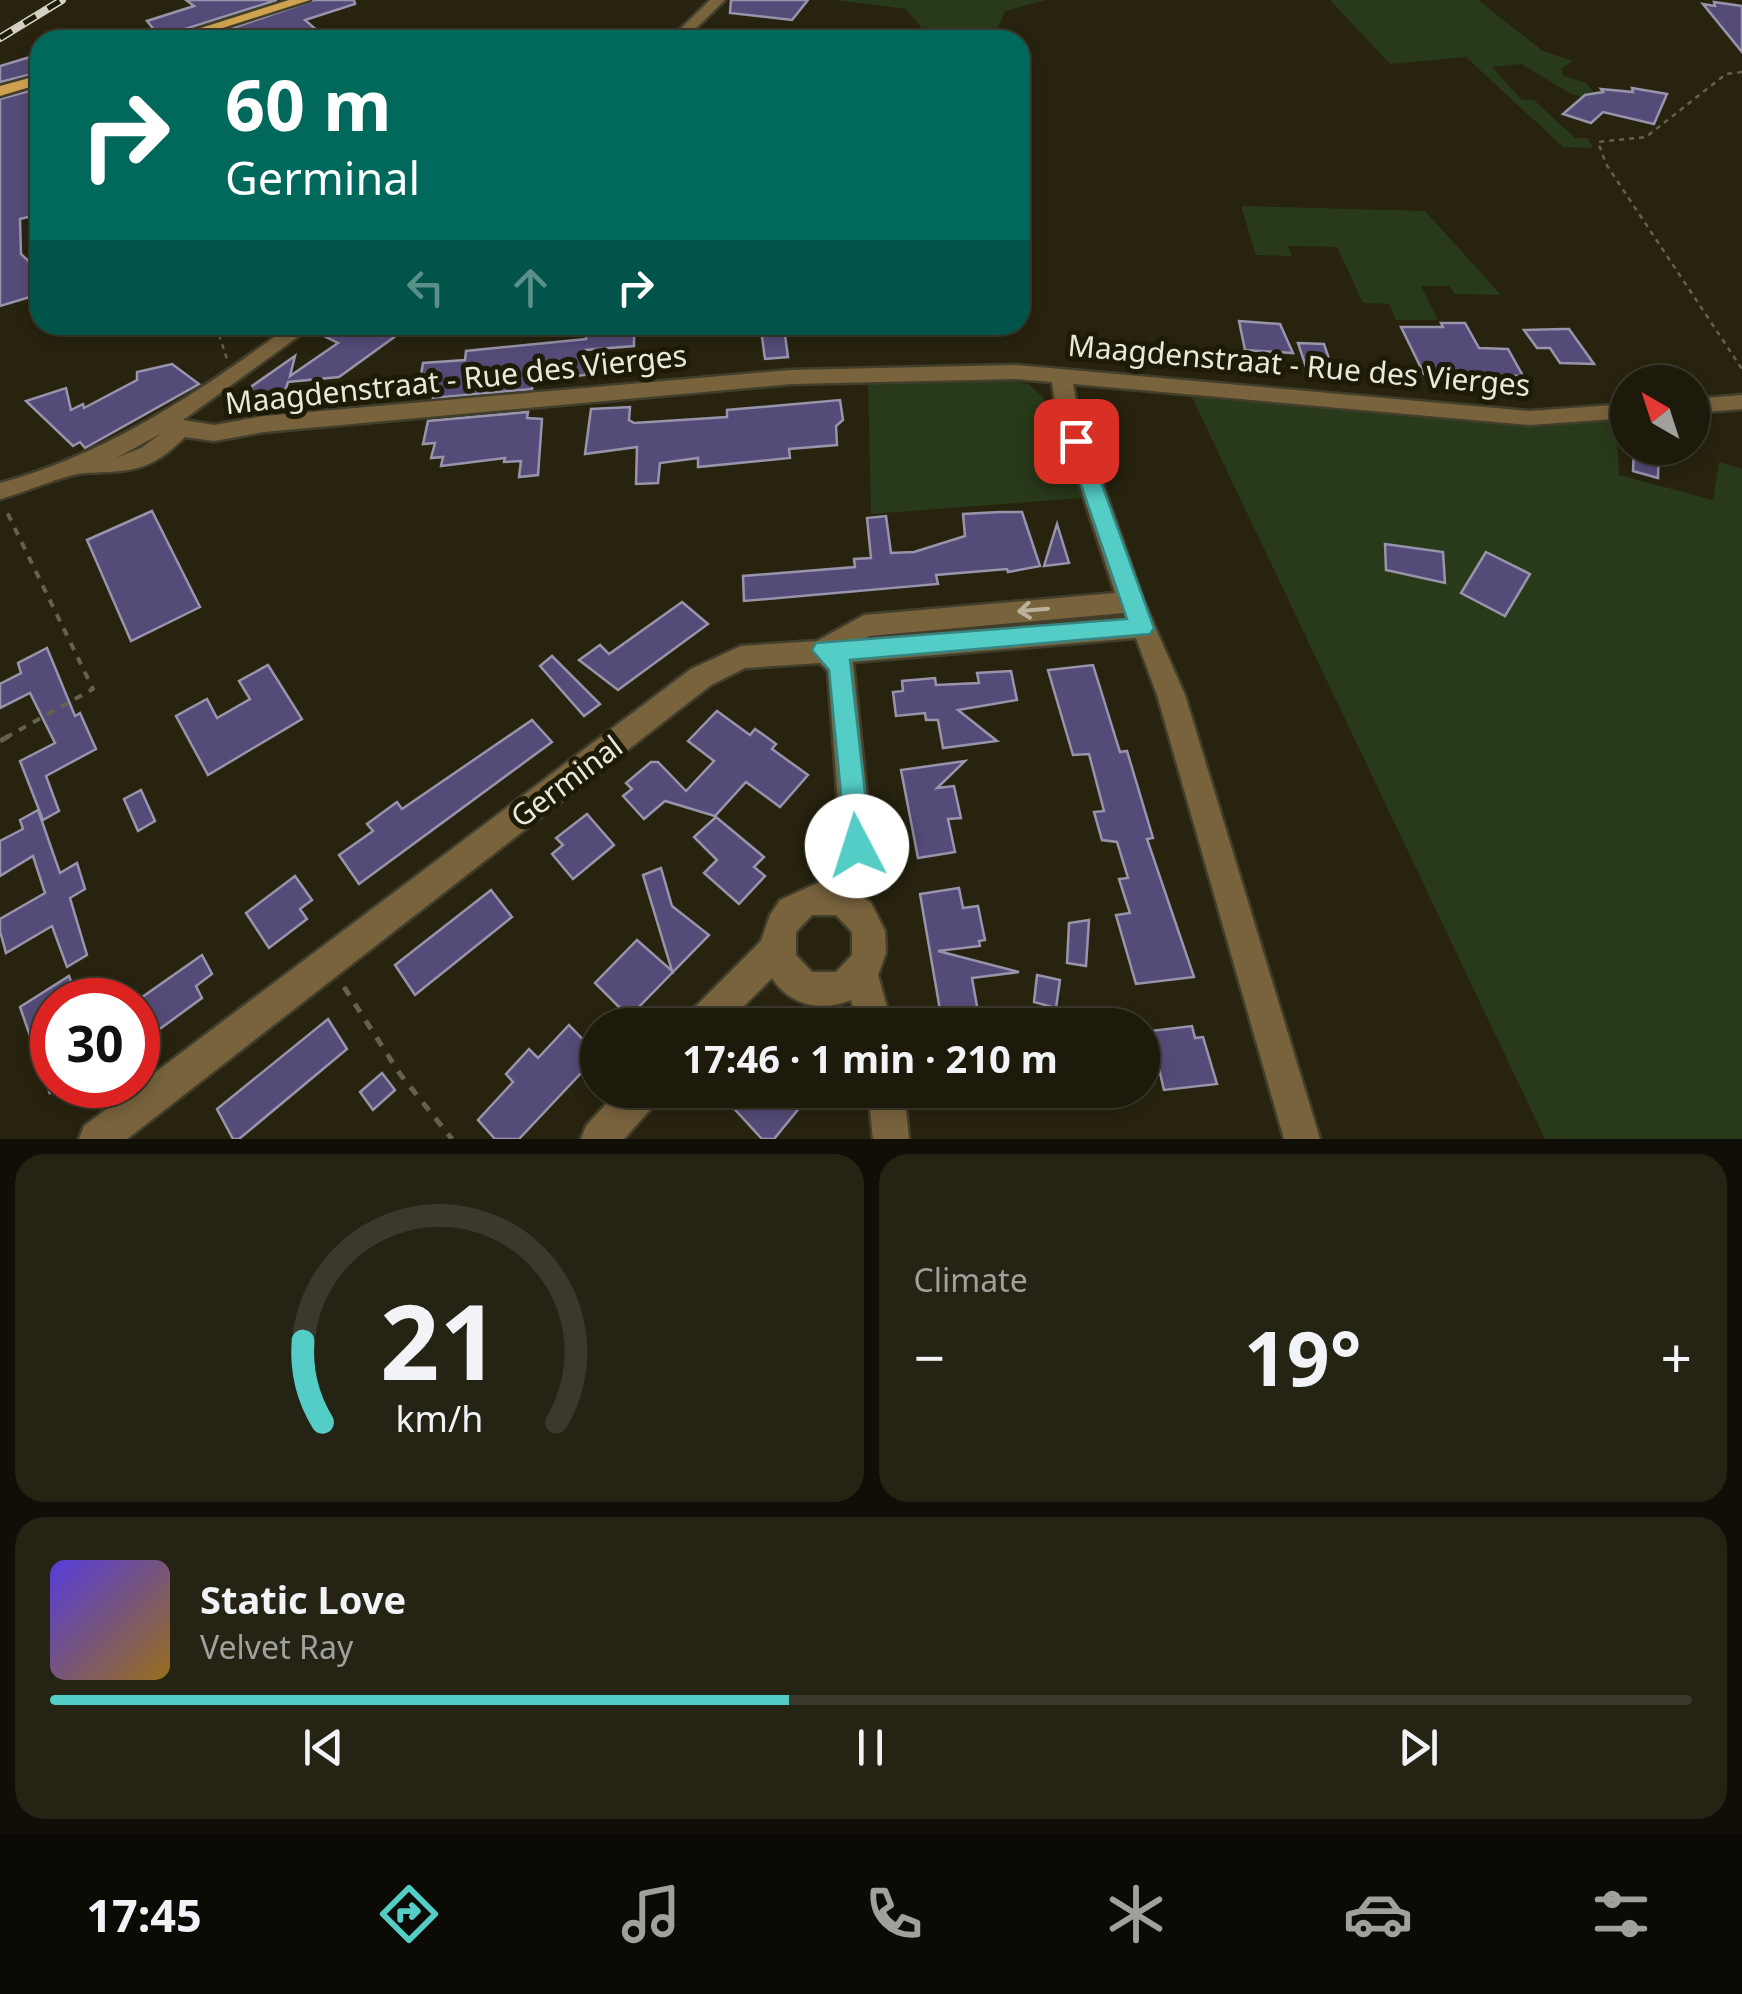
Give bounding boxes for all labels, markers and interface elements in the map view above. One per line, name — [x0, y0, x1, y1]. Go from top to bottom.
text: 60 m — [225, 56, 392, 152]
icon: right — [60, 70, 190, 200]
text: Germinal — [225, 147, 420, 208]
icon: left — [398, 260, 453, 315]
icon: ahead — [503, 260, 558, 315]
icon: right — [608, 260, 663, 315]
street label: Maagdenstraat - Rue des Vierges — [1066, 324, 1532, 405]
street label: Maagdenstraat - Rue des Vierges — [223, 334, 689, 423]
north arrow — [1610, 365, 1710, 465]
map controls — [1610, 365, 1710, 465]
pin — [1034, 399, 1119, 484]
icon: arrive — [1049, 414, 1104, 469]
one-way arrow — [1018, 601, 1050, 620]
street label: Germinal — [502, 725, 630, 836]
position arrow — [805, 794, 909, 898]
speed limit sign: 30 — [30, 978, 160, 1108]
text: 17:46 · 1 min · 210 m — [682, 1032, 1058, 1084]
text: Climate — [914, 1258, 1028, 1301]
text: 21 — [380, 1269, 499, 1410]
text: 19° — [1244, 1306, 1362, 1408]
text: − — [914, 1319, 945, 1394]
text: + — [1661, 1319, 1692, 1394]
text: km/h — [395, 1394, 483, 1442]
text: Static Love — [200, 1573, 406, 1625]
text: Velvet Ray — [200, 1625, 353, 1668]
icon: previous — [296, 1720, 351, 1775]
icon: pause — [843, 1720, 898, 1775]
icon: next — [1391, 1720, 1446, 1775]
icon: directions — [374, 1879, 444, 1949]
icon: music — [616, 1879, 686, 1949]
icon: phone — [859, 1879, 929, 1949]
icon: climate — [1101, 1879, 1171, 1949]
icon: car — [1343, 1879, 1413, 1949]
icon: filters — [1586, 1879, 1656, 1949]
text: 17:45 — [86, 1884, 202, 1945]

